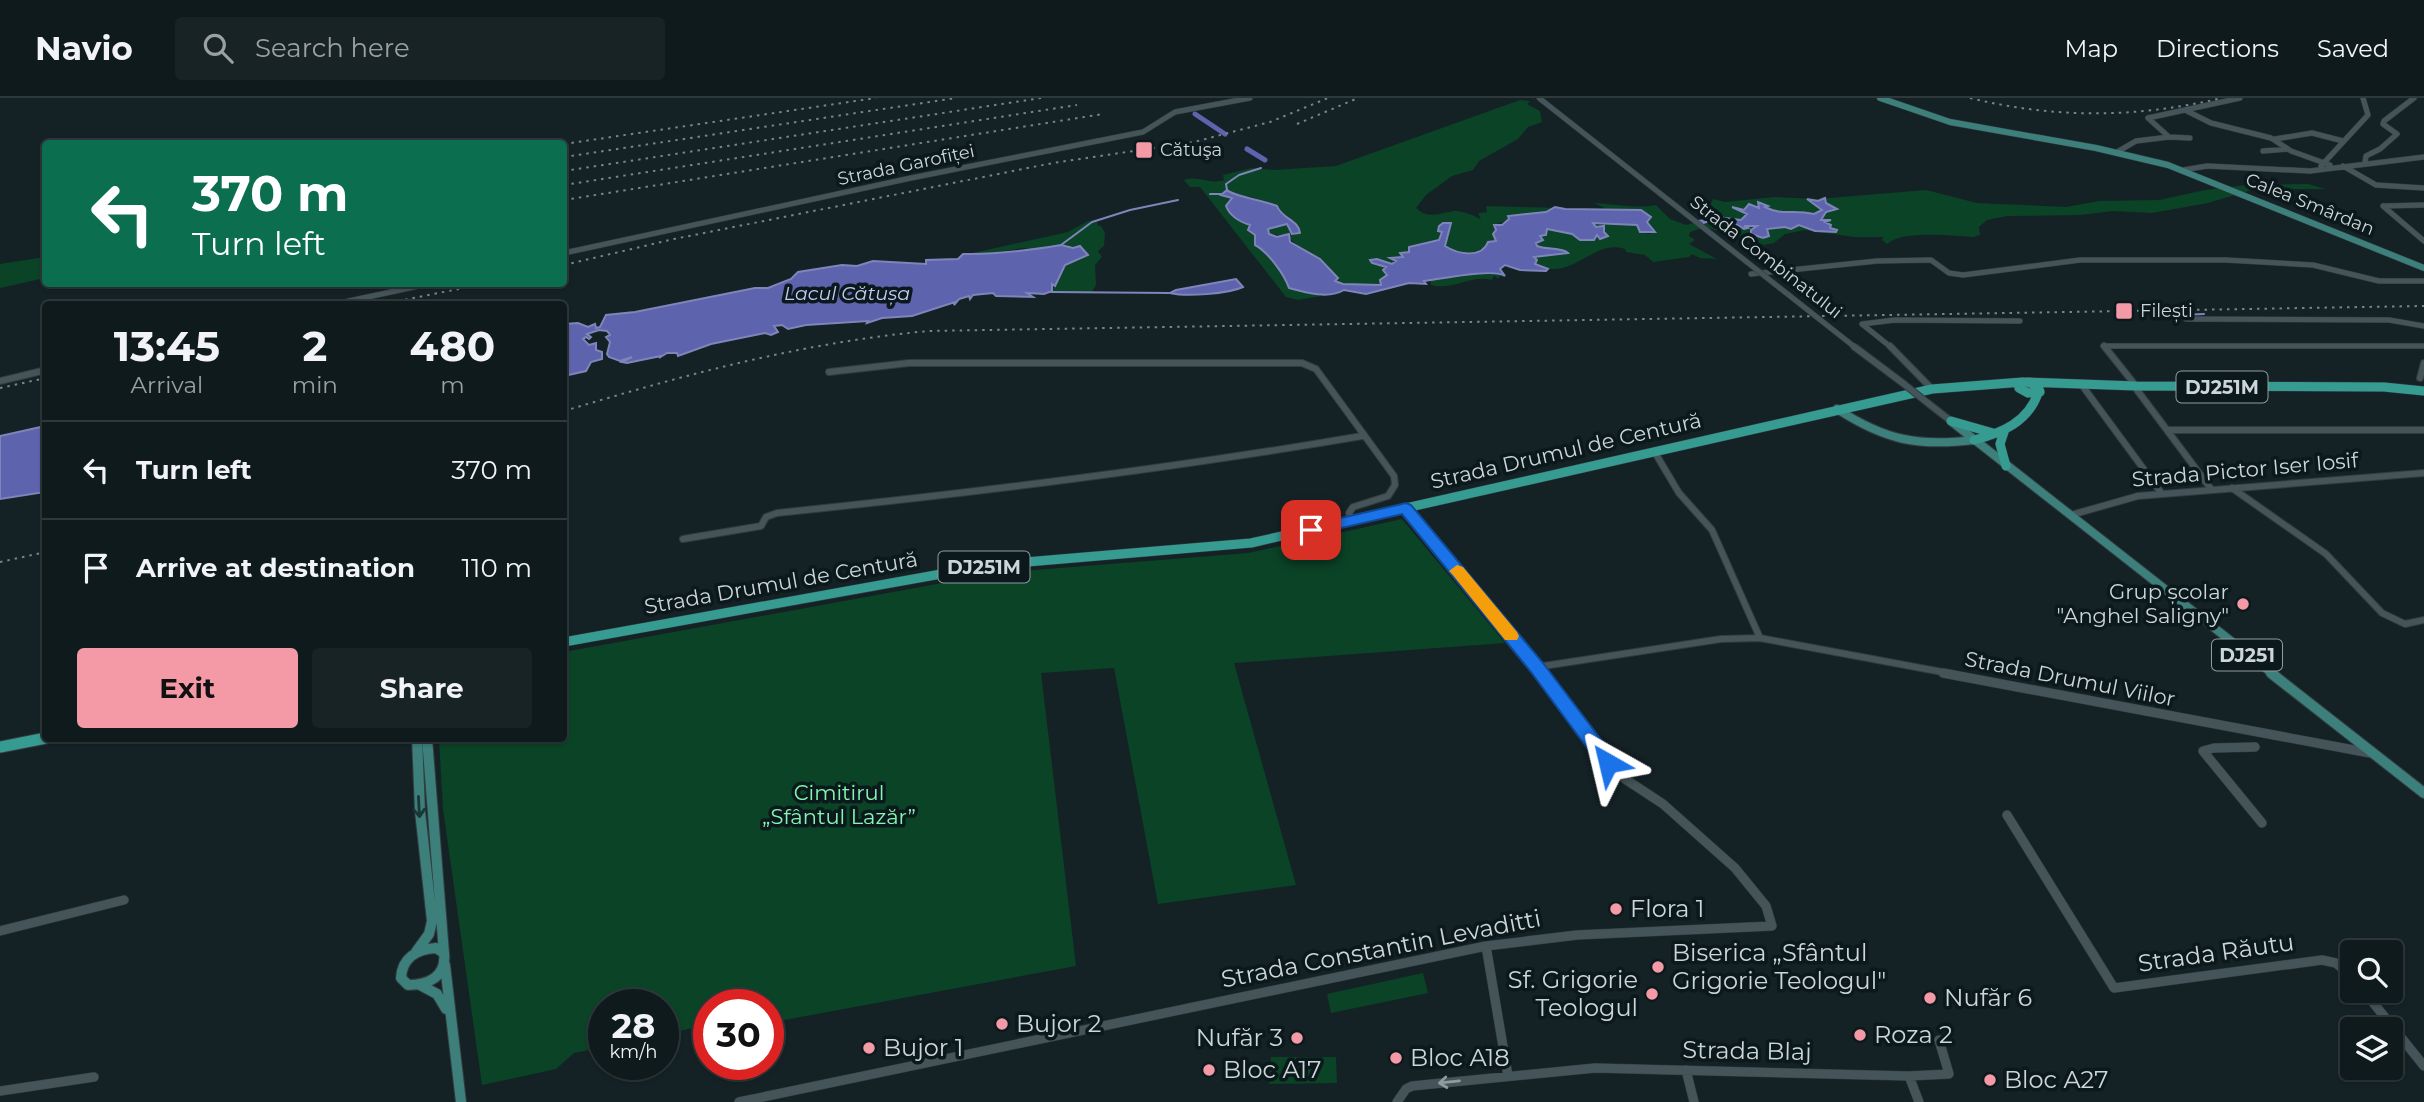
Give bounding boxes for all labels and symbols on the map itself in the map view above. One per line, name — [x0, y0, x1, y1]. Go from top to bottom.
place label: Cătuşa — [1160, 139, 1222, 161]
street label: Strada Garofiței — [835, 140, 977, 191]
marker: Cătuşa — [1134, 140, 1154, 160]
street label: Calea Smârdan — [2242, 168, 2378, 240]
street label: Strada Combinatului — [1686, 191, 1846, 323]
water label: Lacul Cătușa — [784, 282, 910, 306]
place label: Filești — [2140, 300, 2193, 323]
marker: Filești — [2114, 301, 2134, 321]
road number: DJ251M — [2176, 372, 2268, 402]
street label: Strada Drumul de Centură — [1428, 407, 1704, 494]
street label: Strada Pictor Iser Iosif — [2131, 447, 2360, 492]
pin — [1281, 500, 1341, 560]
street label: Strada Drumul de Centură — [642, 546, 920, 619]
road number: DJ251M — [939, 552, 1030, 582]
place label: Grup școlar "Anghel Saligny" — [2056, 579, 2229, 628]
marker: Grup școlar "Anghel Saligny" — [2235, 596, 2251, 612]
road number: DJ251 — [2212, 640, 2282, 670]
street label: Strada Drumul Viilor — [1963, 646, 2177, 711]
position arrow — [1571, 726, 1645, 800]
park label: Cimitirul „Sfântul Lazăr” — [762, 780, 916, 829]
one-way arrow — [413, 795, 426, 818]
place label: Flora 1 — [1630, 894, 1704, 923]
marker: Flora 1 — [1608, 901, 1624, 917]
street label: Strada Constantin Levaditti — [1219, 903, 1543, 994]
street label: Strada Răutu — [2136, 927, 2296, 978]
place label: Biserica „Sfântul Grigorie Teologul" — [1672, 938, 1886, 995]
marker: Biserica „Sfântul Grigorie Teologul" — [1650, 959, 1666, 975]
place label: Sf. Grigorie Teologul — [1508, 965, 1638, 1022]
place label: Nufăr 6 — [1944, 983, 2032, 1012]
marker: Sf. Grigorie Teologul — [1644, 986, 1660, 1002]
speed limit sign: 30 — [693, 989, 784, 1080]
marker: Nufăr 6 — [1922, 990, 1938, 1006]
place label: Bujor 2 — [1016, 1009, 1101, 1038]
marker: Bujor 2 — [994, 1016, 1010, 1032]
place label: Roza 2 — [1874, 1020, 1953, 1049]
place label: Nufăr 3 — [1196, 1023, 1283, 1052]
marker: Roza 2 — [1852, 1027, 1868, 1043]
marker: Nufăr 3 — [1289, 1030, 1305, 1046]
place label: Bujor 1 — [883, 1033, 963, 1062]
street label: Strada Blaj — [1682, 1035, 1812, 1066]
marker: Bujor 1 — [861, 1040, 877, 1056]
place label: Bloc A18 — [1410, 1043, 1510, 1072]
marker: Bloc A18 — [1388, 1050, 1404, 1066]
place label: Bloc A17 — [1223, 1055, 1321, 1084]
marker: Bloc A17 — [1201, 1062, 1217, 1078]
place label: Bloc A27 — [2004, 1065, 2108, 1094]
marker: Bloc A27 — [1982, 1072, 1998, 1088]
one-way arrow — [1438, 1076, 1461, 1089]

